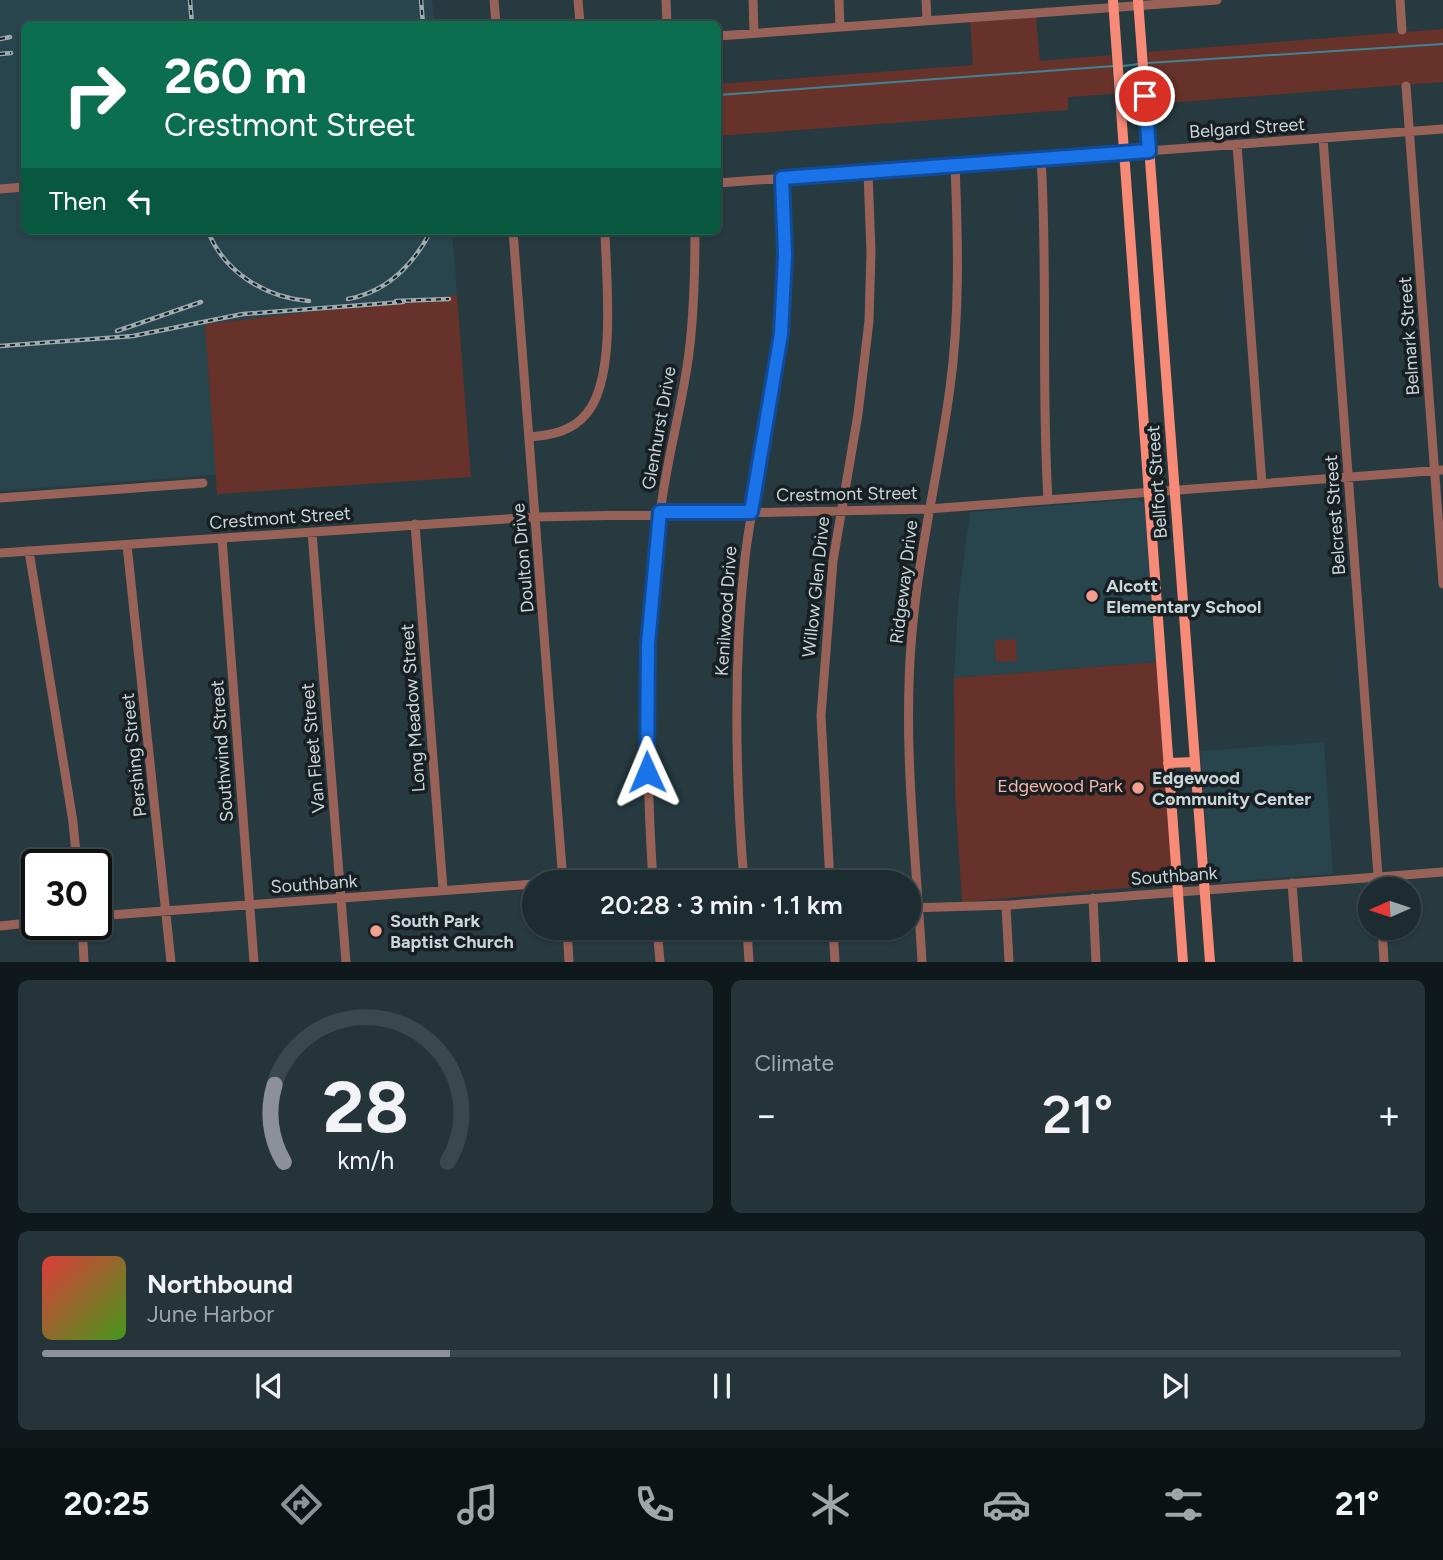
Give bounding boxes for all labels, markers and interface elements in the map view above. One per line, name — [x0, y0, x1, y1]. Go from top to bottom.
text: 260 m — [164, 46, 307, 105]
icon: right — [49, 49, 140, 140]
pin — [1115, 66, 1175, 126]
icon: arrive — [1126, 77, 1164, 115]
text: Crestmont Street — [164, 106, 416, 144]
street label: Belgard Street — [1188, 113, 1306, 143]
icon: left — [121, 182, 159, 220]
text: Then — [49, 185, 107, 217]
street label: Belmark Street — [1394, 276, 1424, 396]
street label: Glenhurst Drive — [637, 364, 681, 491]
street label: Bellfort Street — [1142, 424, 1172, 539]
street label: Belcrest Street — [1320, 454, 1350, 576]
street label: Crestmont Street — [776, 482, 918, 506]
street label: Crestmont Street — [209, 502, 352, 534]
street label: Doulton Drive — [507, 502, 539, 614]
street label: Willow Glen Drive — [798, 515, 834, 659]
street label: Ridgeway Drive — [885, 519, 923, 645]
street label: Kenilwood Drive — [710, 545, 742, 677]
place label: Alcott Elementary School — [1106, 575, 1261, 618]
marker: Alcott Elementary School — [1084, 588, 1100, 604]
street label: Long Meadow Street — [396, 623, 430, 793]
street label: Southwind Street — [206, 679, 238, 823]
street label: Van Fleet Street — [296, 682, 330, 814]
street label: Pershing Street — [117, 692, 151, 818]
position arrow — [610, 735, 684, 809]
place label: Edgewood Community Center — [1152, 767, 1311, 810]
park label: Edgewood Park — [997, 775, 1123, 797]
marker: Edgewood Community Center — [1130, 780, 1146, 796]
speed limit sign: 30 — [21, 849, 112, 940]
street label: Southbank — [1130, 862, 1218, 890]
street label: Southbank — [270, 870, 358, 898]
north arrow — [1358, 877, 1421, 940]
map controls — [1358, 877, 1421, 940]
text: 20:28 · 3 min · 1.1 km — [600, 889, 843, 921]
place label: South Park Baptist Church — [390, 910, 514, 953]
marker: South Park Baptist Church — [368, 923, 384, 939]
text: Climate — [755, 1049, 834, 1077]
text: 28 — [322, 1064, 409, 1151]
text: 21° — [1042, 1084, 1113, 1146]
text: − — [755, 1092, 778, 1138]
text: + — [1377, 1092, 1401, 1138]
text: km/h — [337, 1145, 394, 1175]
text: Northbound — [147, 1268, 293, 1300]
text: June Harbor — [147, 1300, 274, 1328]
icon: previous — [250, 1367, 288, 1405]
icon: pause — [703, 1367, 741, 1405]
icon: next — [1156, 1367, 1194, 1405]
icon: directions — [277, 1480, 326, 1529]
icon: music — [453, 1480, 502, 1529]
icon: phone — [630, 1480, 679, 1529]
icon: climate — [806, 1480, 855, 1529]
icon: car — [982, 1480, 1031, 1529]
icon: filters — [1159, 1480, 1208, 1529]
text: 20:25 — [64, 1485, 150, 1523]
text: 21° — [1335, 1485, 1379, 1523]

